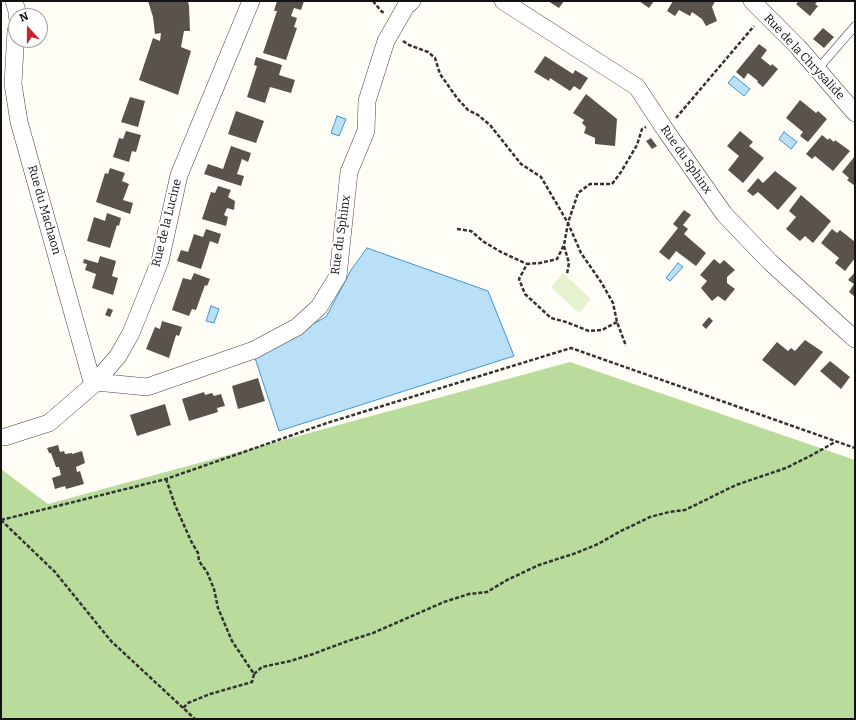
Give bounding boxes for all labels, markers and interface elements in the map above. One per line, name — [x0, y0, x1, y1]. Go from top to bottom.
north arrow — [8, 8, 48, 48]
text: N — [18, 10, 30, 25]
street label: Rue de la Chrysalide — [761, 11, 847, 103]
street label: Rue du Sphinx — [657, 123, 715, 197]
street label: Rue du Machaon — [24, 164, 64, 256]
street label: Rue de la Lucine — [149, 178, 185, 268]
street label: Rue du Sphinx — [328, 194, 354, 276]

